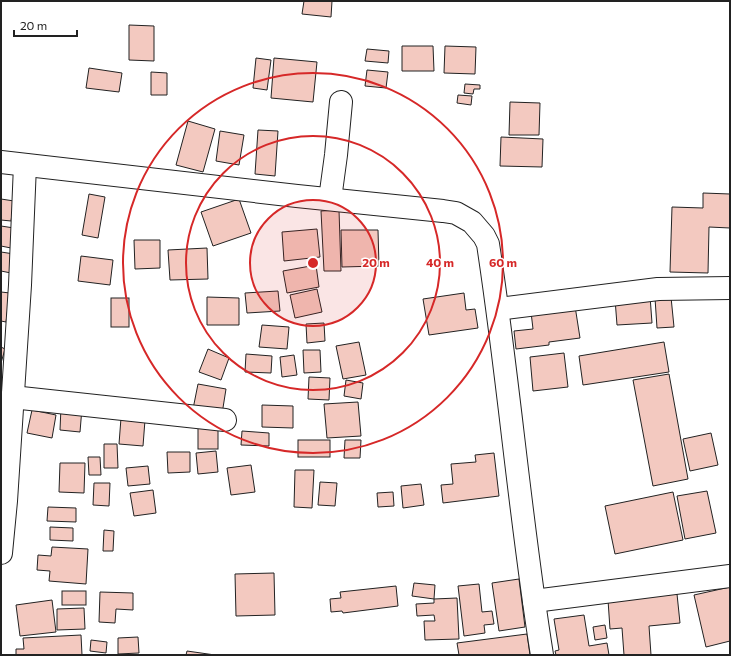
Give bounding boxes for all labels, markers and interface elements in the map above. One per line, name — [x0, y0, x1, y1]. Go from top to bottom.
scale bar — [14, 12, 77, 38]
text: 20 m — [20, 18, 47, 32]
text: 20 m — [362, 255, 390, 269]
text: 40 m — [426, 255, 454, 269]
text: 60 m — [489, 255, 517, 269]
centre of rings — [306, 256, 320, 270]

